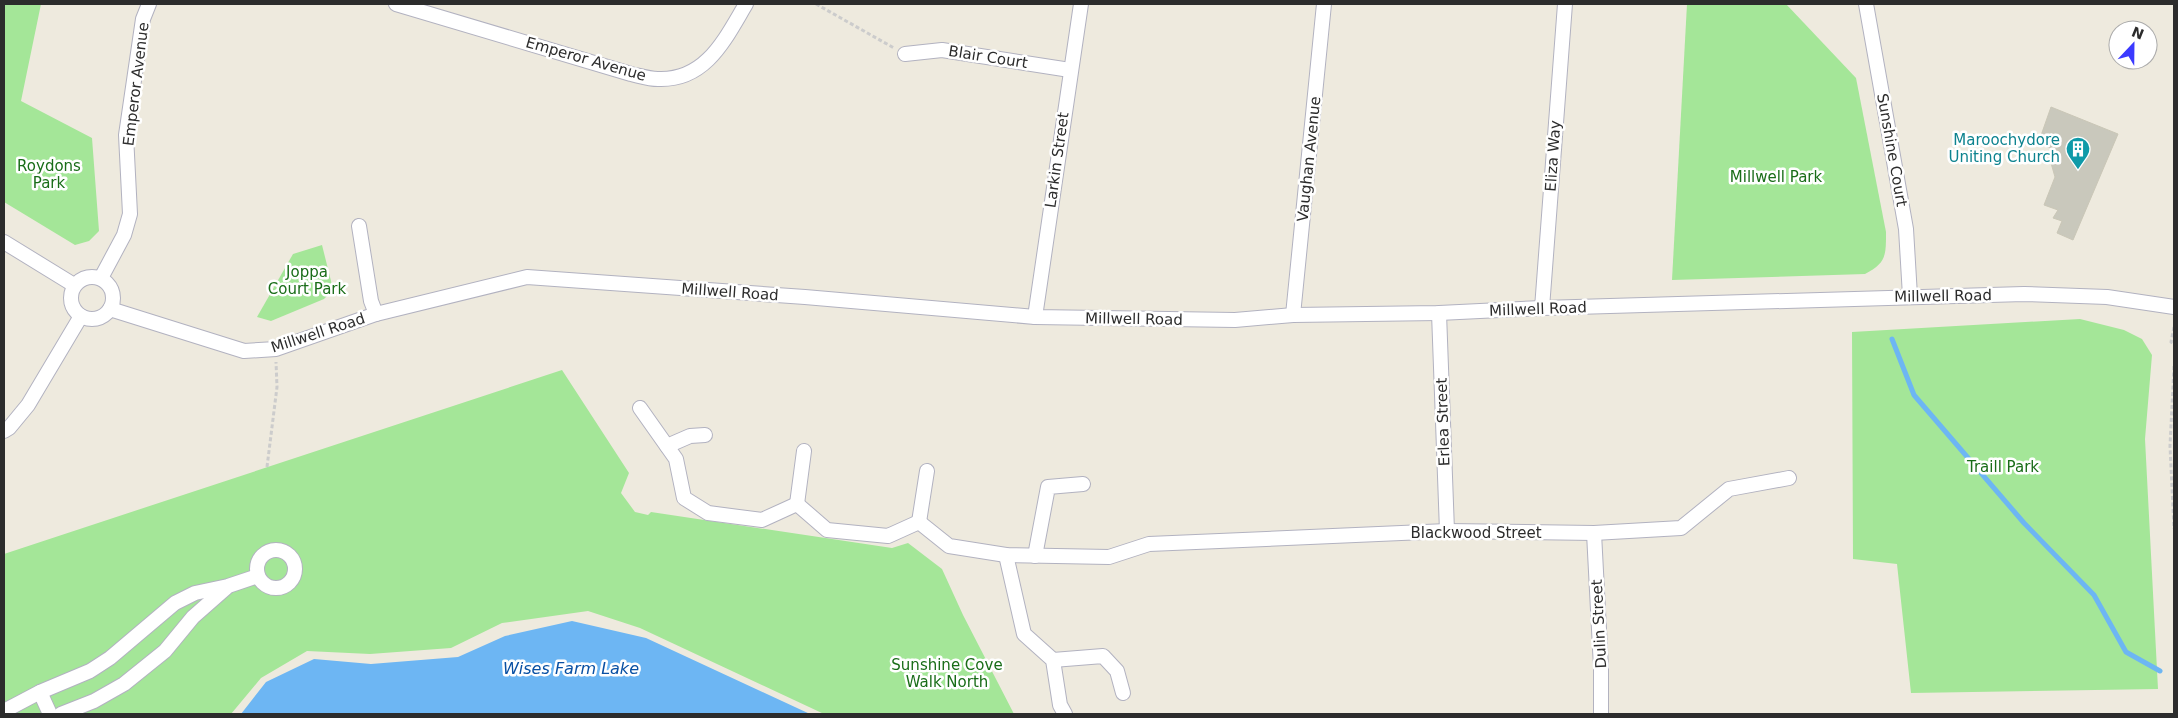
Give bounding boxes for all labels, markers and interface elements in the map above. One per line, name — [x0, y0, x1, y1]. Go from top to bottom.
north arrow — [2108, 20, 2158, 70]
street label: Emperor Avenue — [119, 21, 153, 147]
text: N — [2129, 23, 2146, 43]
street label: Emperor Avenue — [524, 33, 648, 85]
street label: Blair Court — [947, 42, 1029, 72]
street label: Sunshine Court — [1873, 92, 1911, 208]
street label: Vaughan Avenue — [1293, 95, 1325, 223]
street label: Larkin Street — [1041, 111, 1073, 209]
street label: Eliza Way — [1542, 120, 1564, 192]
place label: Maroochydore Uniting Church — [1948, 131, 2060, 166]
building icon: Maroochydore Uniting Church — [2065, 136, 2091, 170]
park label: Roydons Park — [17, 157, 81, 192]
park label: Millwell Park — [1730, 168, 1823, 186]
park label: Joppa Court Park — [268, 263, 347, 298]
street label: Millwell Road — [681, 280, 779, 304]
street label: Millwell Road — [1894, 286, 1992, 306]
street label: Millwell Road — [1489, 298, 1587, 320]
street label: Millwell Road — [269, 309, 367, 357]
street label: Millwell Road — [1085, 309, 1183, 329]
street label: Erlea Street — [1432, 377, 1454, 467]
park label: Traill Park — [1966, 458, 2039, 476]
street label: Blackwood Street — [1410, 524, 1542, 542]
street label: Dulin Street — [1588, 579, 1610, 669]
park label: Sunshine Cove Walk North — [891, 656, 1003, 691]
water label: Wises Farm Lake — [503, 659, 639, 678]

